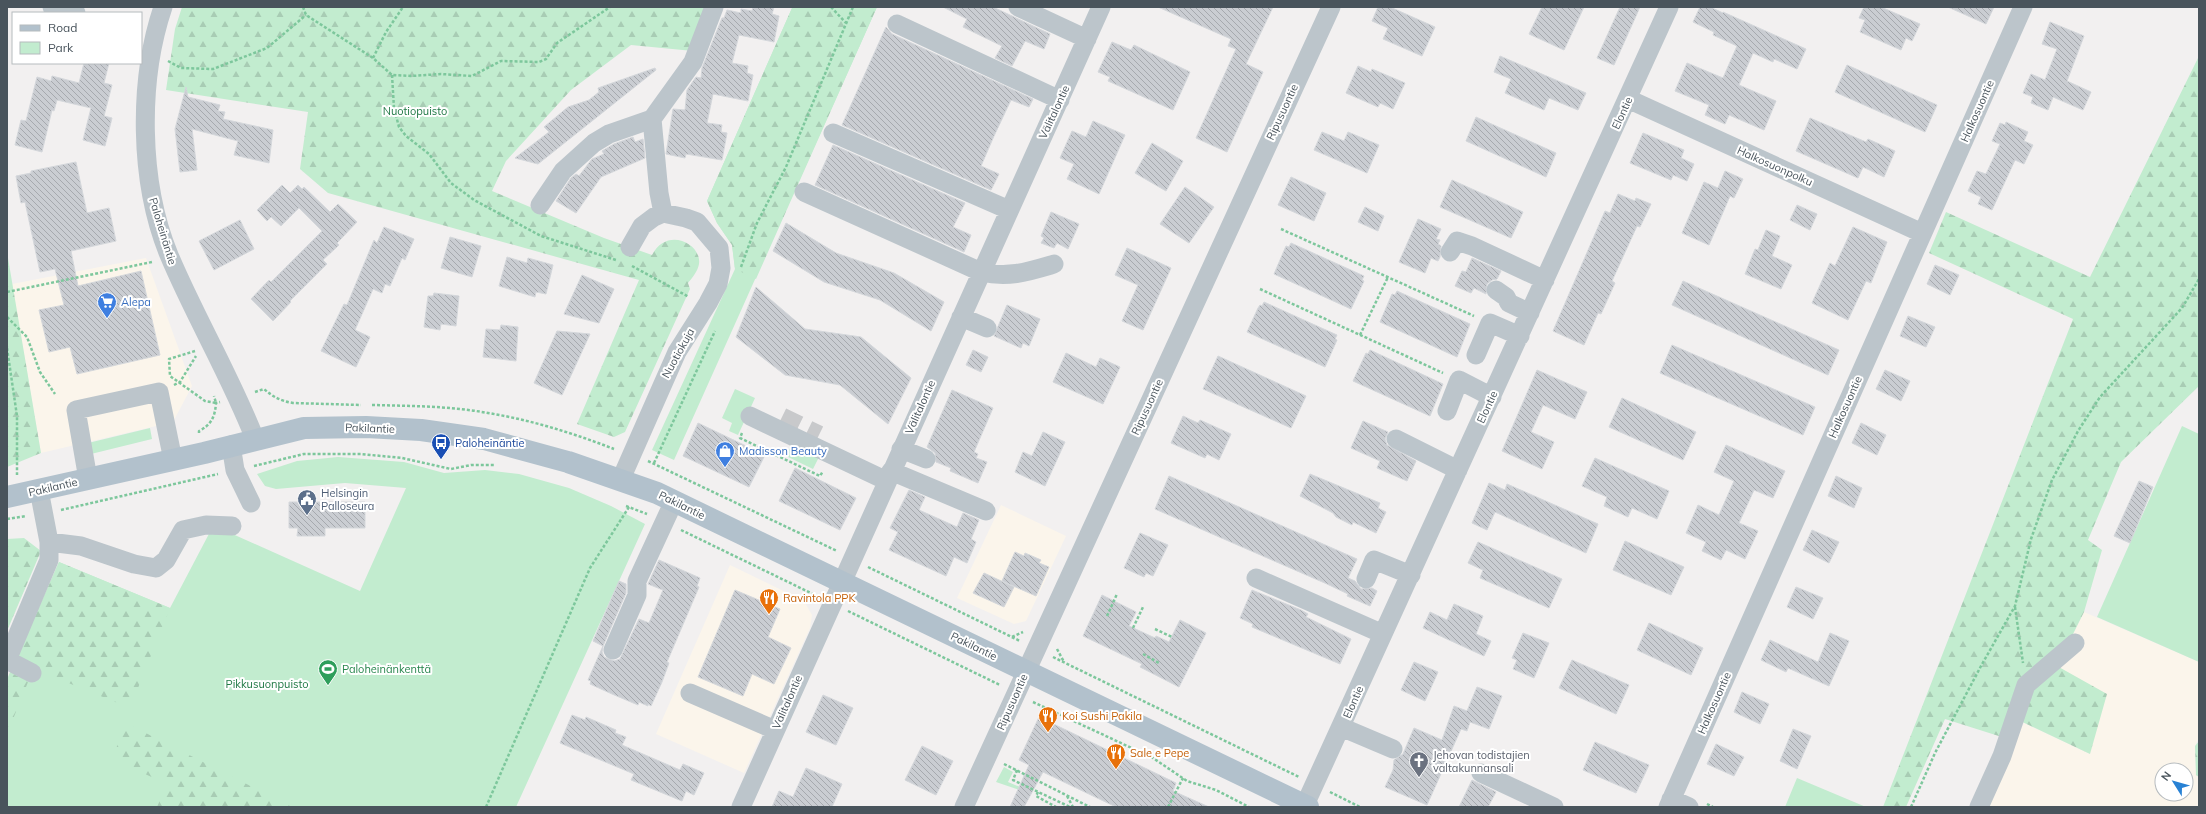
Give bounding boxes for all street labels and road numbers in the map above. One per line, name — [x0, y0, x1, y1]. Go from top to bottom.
street label: Halkosuontie — [1957, 78, 1997, 144]
street label: Ripusuontie — [1263, 82, 1301, 142]
street label: Välitalontie — [1035, 83, 1073, 141]
street label: Elontie — [1608, 95, 1636, 131]
street label: Halkosuonpolku — [1735, 143, 1815, 189]
street label: Paloheinäntie — [146, 196, 180, 266]
street label: Nuotiokuja — [659, 326, 697, 380]
street label: Halkosuontie — [1825, 374, 1865, 440]
street label: Ripusuontie — [1128, 377, 1166, 437]
street label: Välitalontie — [902, 378, 938, 436]
street label: Elontie — [1473, 389, 1501, 425]
street label: Pakilantie — [345, 420, 395, 436]
street label: Pakilantie — [27, 475, 79, 499]
street label: Pakilantie — [657, 488, 708, 522]
street label: Pakilantie — [949, 629, 1000, 663]
street label: Halkosuontie — [1694, 670, 1734, 736]
street label: Ripusuontie — [993, 672, 1031, 732]
street label: Välitalontie — [769, 673, 805, 731]
street label: Elontie — [1340, 683, 1366, 720]

